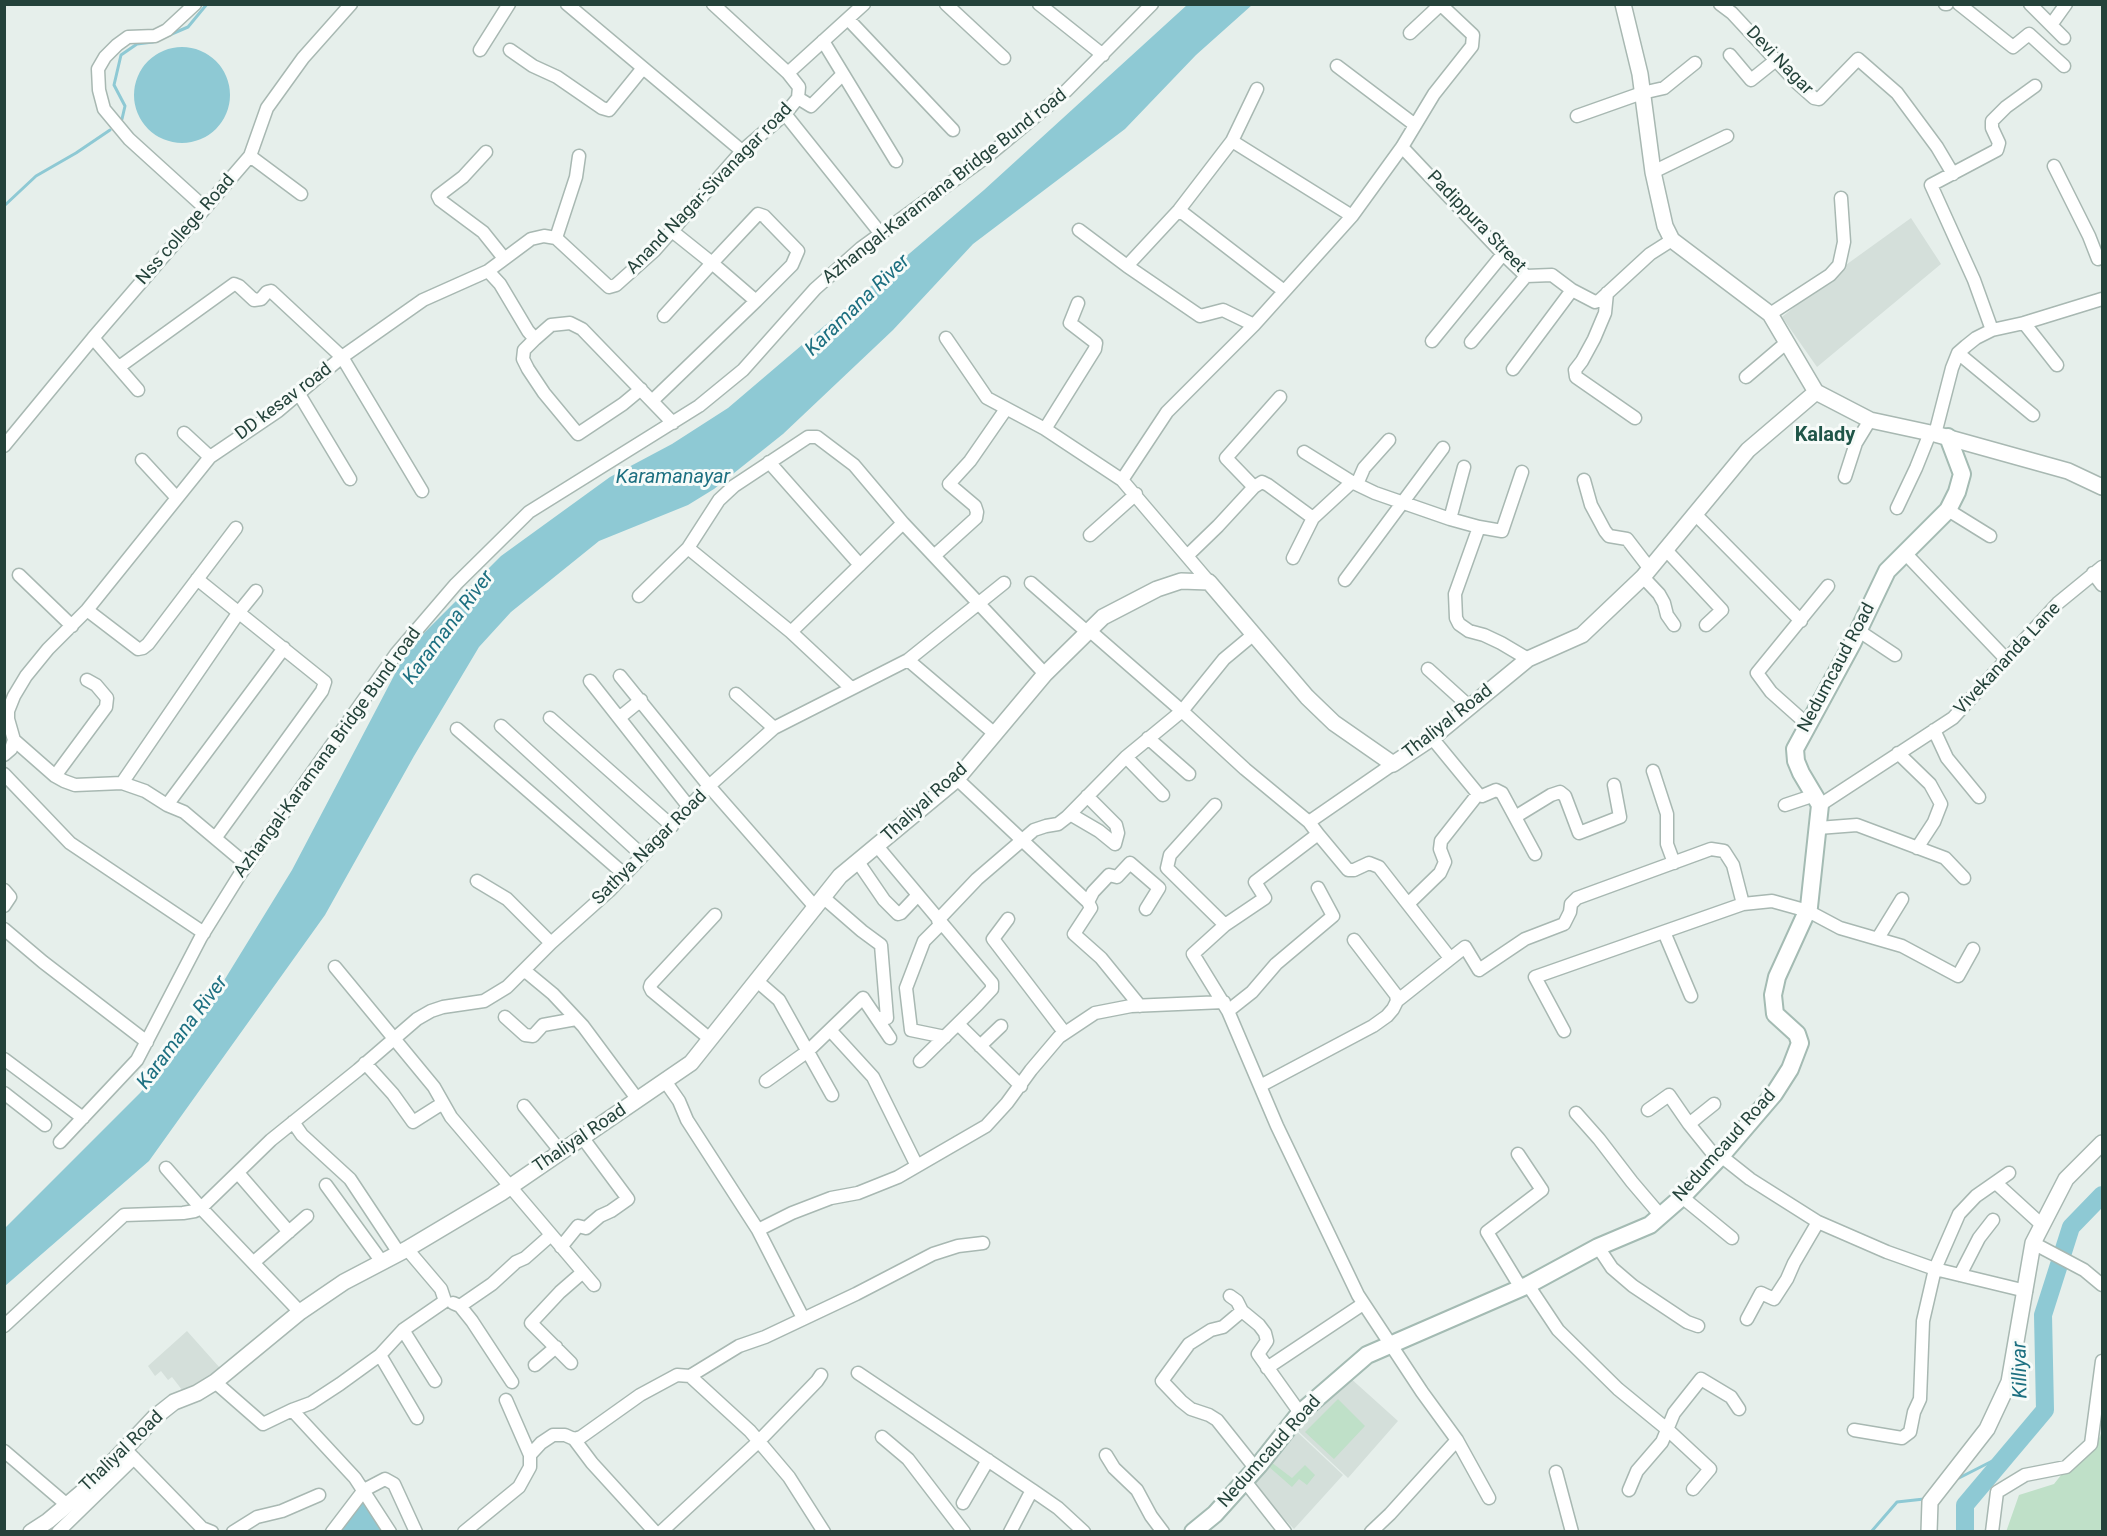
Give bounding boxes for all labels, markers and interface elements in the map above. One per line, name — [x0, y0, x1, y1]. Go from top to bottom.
street label: Devi Nagar — [1741, 22, 1817, 100]
street label: Azhangal-Karamana Bridge Bund road — [819, 85, 1071, 289]
street label: Anand Nagar-Sivanagar road — [623, 99, 797, 279]
street label: Padippura Street — [1422, 167, 1530, 277]
street label: Nss college Road — [132, 170, 240, 290]
water label: Karamana River — [801, 250, 915, 362]
street label: DD kesav road — [232, 359, 336, 445]
district label: Kalady — [1795, 424, 1855, 448]
water label: Karamanayar — [616, 466, 730, 490]
water label: Karamana River — [398, 566, 500, 690]
street label: Vivekananda Lane — [1950, 598, 2066, 720]
street label: Nedumcaud Road — [1794, 600, 1880, 736]
street label: Azhangal-Karamana Bridge Bund road — [230, 624, 426, 882]
street label: Thaliyal Road — [1399, 680, 1497, 764]
street label: Thaliyal Road — [878, 759, 972, 847]
street label: Sathya Nagar Road — [588, 786, 712, 910]
water label: Karamana River — [132, 971, 234, 1095]
street label: Nedumcaud Road — [1669, 1086, 1781, 1206]
street label: Thaliyal Road — [529, 1100, 631, 1178]
water label: Killiyar — [2009, 1341, 2033, 1399]
street label: Nedumcaud Road — [1214, 1392, 1326, 1512]
street label: Thaliyal Road — [76, 1407, 168, 1497]

